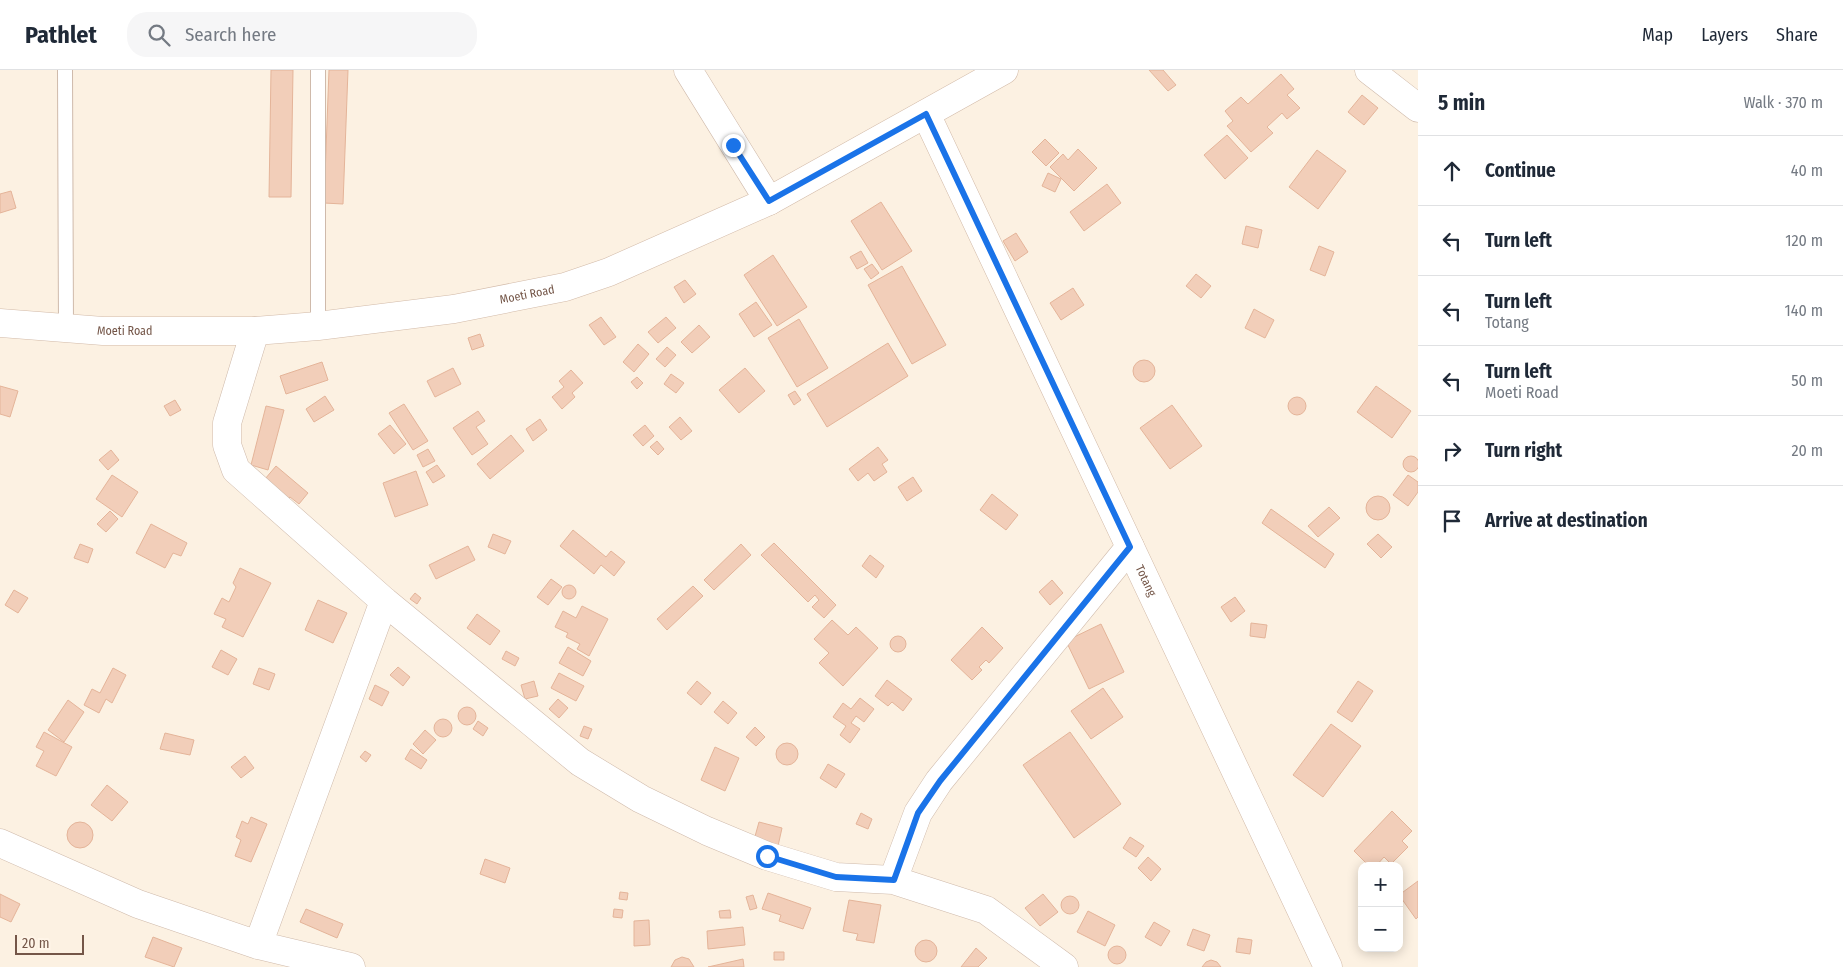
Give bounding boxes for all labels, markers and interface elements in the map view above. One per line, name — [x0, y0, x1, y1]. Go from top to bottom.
search box — [127, 12, 477, 57]
text: Pathlet — [25, 21, 97, 49]
icon: search — [145, 21, 173, 49]
text: Search here — [185, 23, 276, 46]
text: Map — [1642, 24, 1673, 46]
text: Layers — [1701, 24, 1748, 46]
text: Share — [1776, 24, 1818, 46]
text: 5 min — [1438, 90, 1485, 116]
text: Walk · 370 m — [1743, 93, 1823, 112]
route end — [722, 134, 745, 157]
icon: ahead — [1438, 157, 1466, 185]
text: Continue — [1485, 159, 1556, 182]
text: 40 m — [1791, 161, 1823, 180]
icon: left — [1438, 227, 1466, 255]
text: Turn left — [1485, 229, 1552, 252]
text: 120 m — [1785, 231, 1823, 250]
street label: Moeti Road — [498, 282, 556, 307]
text: Turn left — [1485, 290, 1552, 313]
icon: left — [1438, 297, 1466, 325]
text: 140 m — [1785, 301, 1823, 320]
text: Totang — [1485, 313, 1529, 332]
street label: Moeti Road — [96, 324, 152, 338]
text: Turn left — [1485, 360, 1552, 383]
icon: left — [1438, 367, 1466, 395]
text: 50 m — [1791, 371, 1823, 390]
text: Moeti Road — [1485, 383, 1559, 402]
icon: right — [1438, 437, 1466, 465]
text: Turn right — [1485, 439, 1562, 462]
text: 20 m — [1792, 441, 1823, 460]
icon: arrive — [1438, 507, 1466, 535]
text: Arrive at destination — [1485, 509, 1648, 532]
street label: Totang — [1133, 563, 1159, 599]
route start — [756, 845, 779, 868]
map controls — [1358, 862, 1403, 952]
button: + — [1358, 862, 1403, 907]
button: − — [1358, 907, 1403, 952]
scale bar — [15, 932, 84, 955]
text: 20 m — [22, 935, 50, 952]

